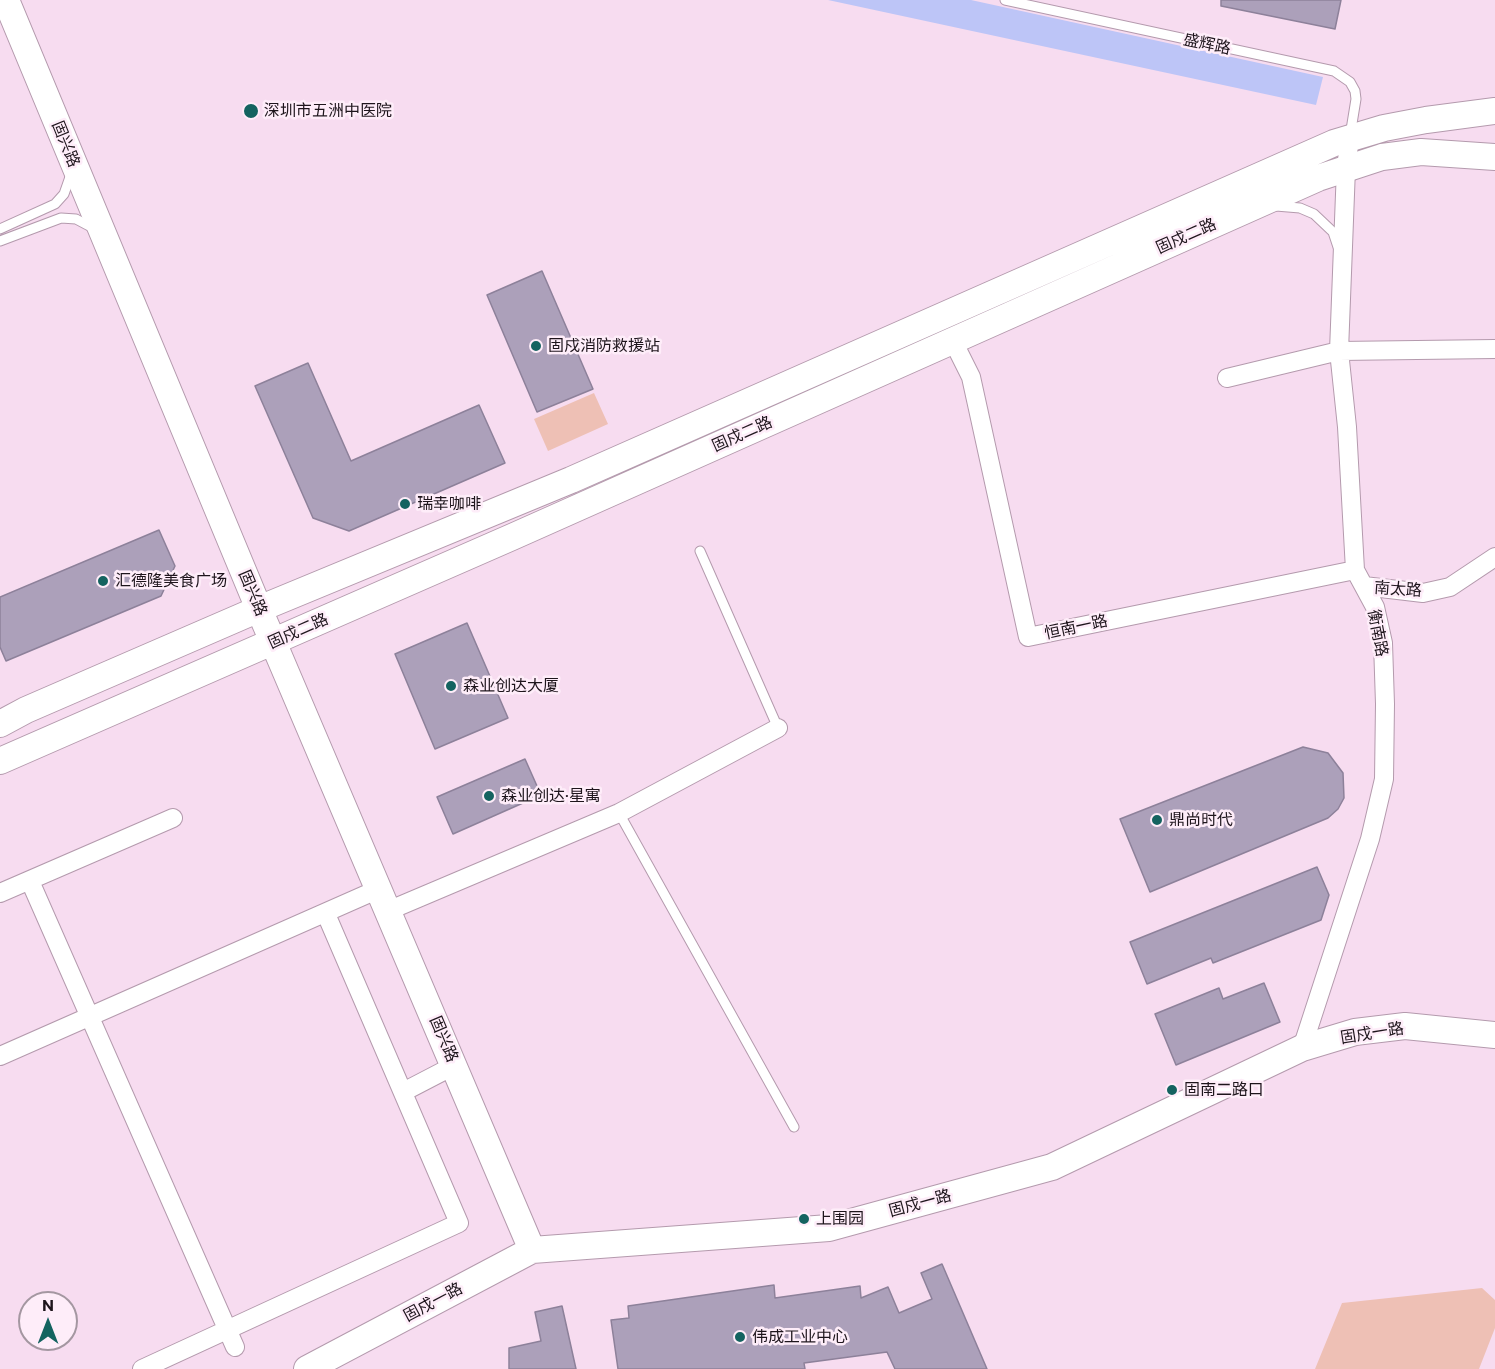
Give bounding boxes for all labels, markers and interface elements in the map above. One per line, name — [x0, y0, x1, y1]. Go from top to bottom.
street label: 盛辉路 — [1182, 30, 1232, 58]
place label: 深圳市五洲中医院 — [264, 101, 392, 121]
marker: 深圳市五洲中医院 — [242, 102, 260, 120]
street label: 固兴路 — [48, 118, 84, 170]
street label: 固戍二路 — [1153, 214, 1219, 258]
place label: 固戍消防救援站 — [548, 336, 660, 356]
marker: 固戍消防救援站 — [529, 339, 543, 353]
street label: 固戍二路 — [709, 412, 775, 456]
place label: 瑞幸咖啡 — [417, 494, 481, 514]
marker: 瑞幸咖啡 — [398, 497, 412, 511]
street label: 固兴路 — [235, 567, 271, 619]
place label: 汇德隆美食广场 — [115, 571, 227, 591]
marker: 汇德隆美食广场 — [96, 574, 110, 588]
street label: 南太路 — [1373, 578, 1423, 600]
street label: 衡南路 — [1364, 608, 1392, 658]
street label: 固戍二路 — [265, 609, 331, 653]
street label: 恒南一路 — [1043, 611, 1109, 643]
place label: 森业创达大厦 — [463, 676, 559, 696]
marker: 森业创达大厦 — [444, 679, 458, 693]
place label: 森业创达·星寓 — [501, 786, 601, 806]
marker: 森业创达·星寓 — [482, 789, 496, 803]
place label: 鼎尚时代 — [1169, 810, 1233, 830]
marker: 鼎尚时代 — [1150, 813, 1164, 827]
street label: 固兴路 — [426, 1013, 462, 1065]
street label: 固戍一路 — [1339, 1019, 1405, 1047]
place label: 固南二路口 — [1184, 1080, 1264, 1100]
marker: 固南二路口 — [1165, 1083, 1179, 1097]
street label: 固戍一路 — [887, 1185, 953, 1221]
place label: 上围园 — [816, 1209, 864, 1229]
marker: 上围园 — [797, 1212, 811, 1226]
street label: 固戍一路 — [400, 1279, 466, 1325]
north arrow — [18, 1291, 78, 1351]
text: N — [42, 1295, 54, 1314]
place label: 伟成工业中心 — [752, 1327, 848, 1347]
marker: 伟成工业中心 — [733, 1330, 747, 1344]

